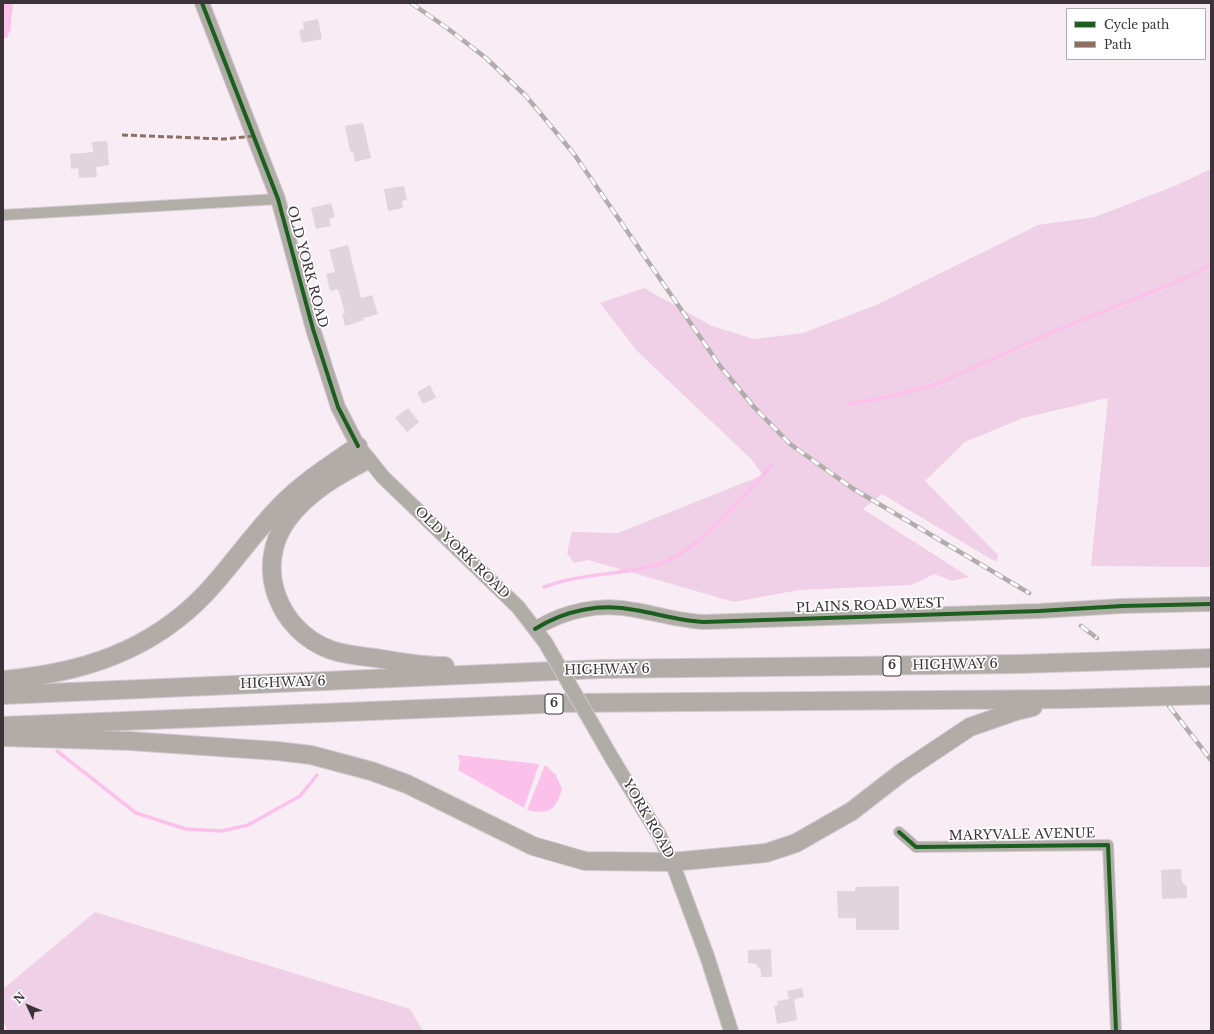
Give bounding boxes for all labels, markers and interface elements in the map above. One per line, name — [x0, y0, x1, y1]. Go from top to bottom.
legend — [1066, 8, 1206, 60]
text: Cycle path — [1104, 17, 1169, 32]
text: Path — [1104, 37, 1132, 52]
street label: OLD YORK ROAD — [283, 204, 331, 330]
street label: OLD YORK ROAD — [411, 504, 513, 602]
street label: PLAINS ROAD WEST — [796, 596, 944, 616]
road number: 6 — [883, 656, 901, 676]
street label: HIGHWAY 6 — [912, 656, 998, 674]
street label: HIGHWAY 6 — [564, 661, 650, 679]
street label: HIGHWAY 6 — [240, 674, 326, 692]
road number: 6 — [545, 694, 563, 714]
street label: YORK ROAD — [619, 777, 677, 861]
street label: MARYVALE AVENUE — [949, 826, 1095, 844]
north arrow — [8, 986, 48, 1026]
text: N — [11, 989, 28, 1006]

